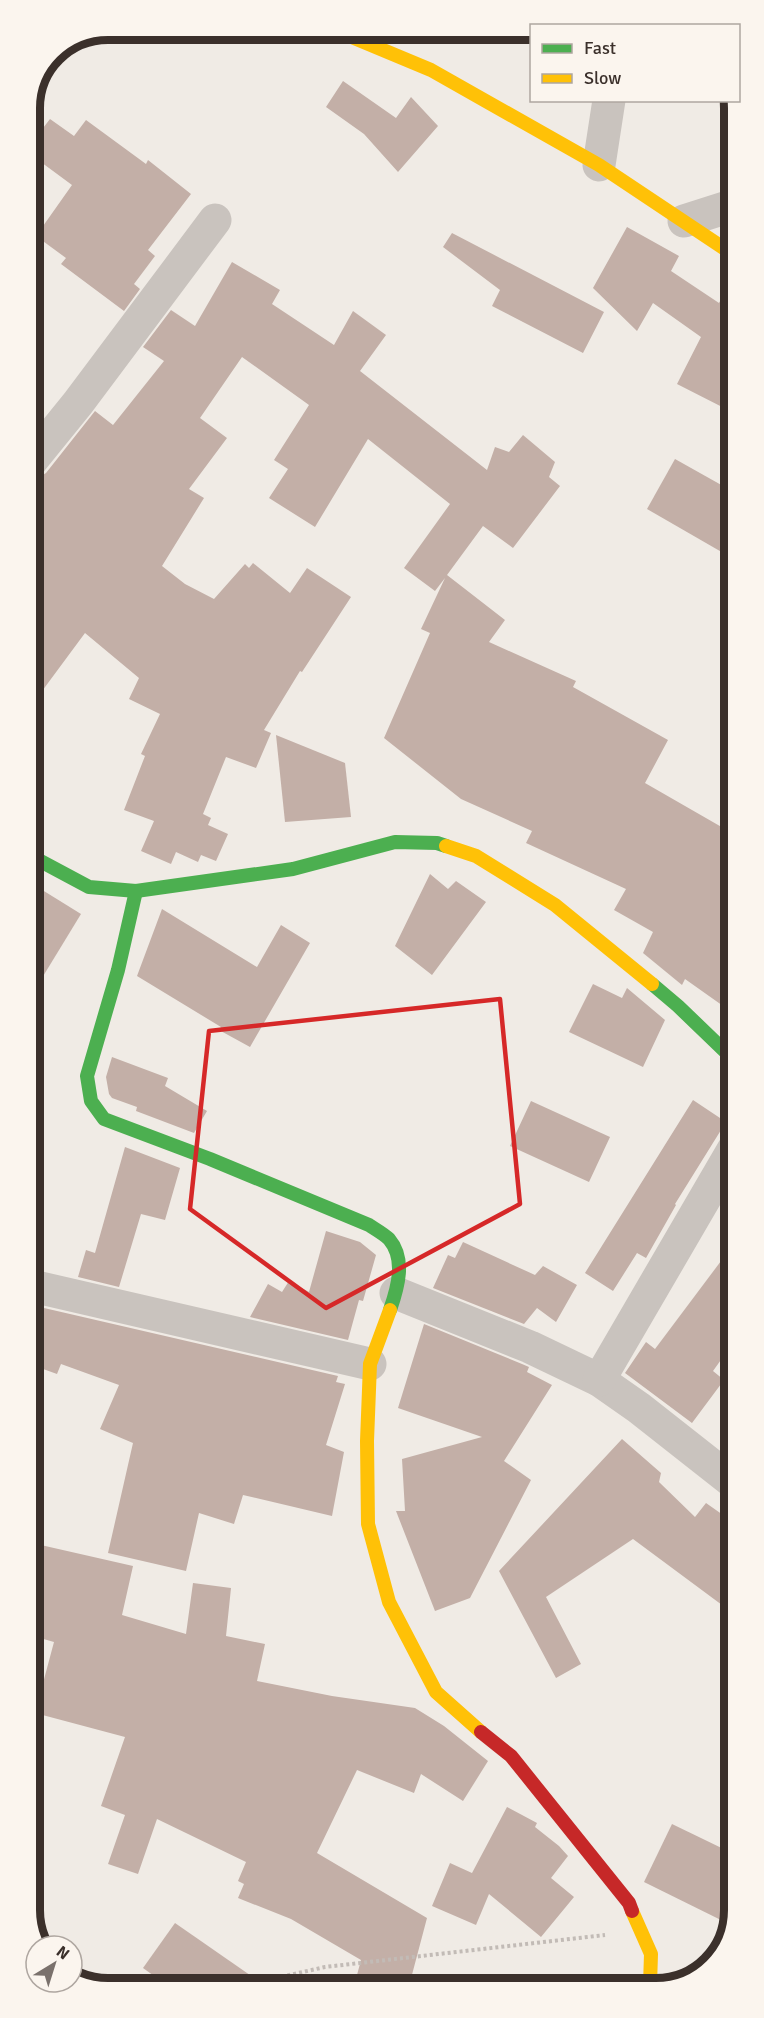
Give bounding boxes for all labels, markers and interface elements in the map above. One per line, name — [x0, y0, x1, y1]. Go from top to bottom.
legend — [530, 24, 740, 102]
text: Fast — [584, 37, 616, 59]
text: Slow — [584, 67, 621, 89]
north arrow — [24, 1934, 84, 1994]
text: N — [52, 1942, 73, 1964]

